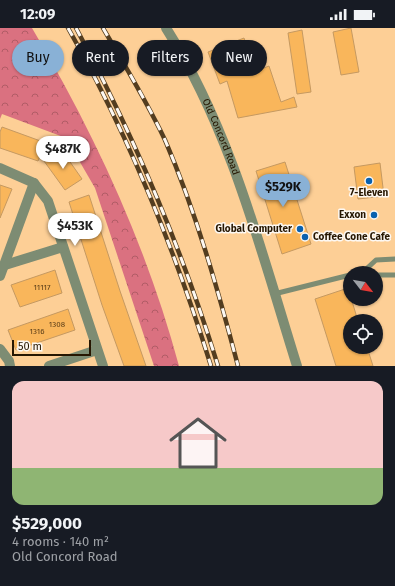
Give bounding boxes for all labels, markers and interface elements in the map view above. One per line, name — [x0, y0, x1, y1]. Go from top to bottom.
text: 12:09 — [20, 5, 55, 23]
chip: Buy — [12, 40, 64, 76]
chip: Rent — [72, 40, 129, 76]
chip: Filters — [137, 40, 203, 76]
chip: New — [211, 40, 267, 76]
street label: Old Concord Road — [200, 97, 242, 177]
pin: $487K — [35, 136, 91, 170]
text: $487K — [45, 141, 81, 156]
pin: $529K — [255, 174, 311, 208]
marker: 7-Eleven — [364, 176, 374, 186]
text: $529K — [265, 179, 301, 194]
place label: 7-Eleven — [350, 187, 389, 199]
place label: Exxon — [339, 209, 366, 221]
marker: Exxon — [369, 210, 379, 220]
pin: $453K — [47, 213, 103, 247]
text: $453K — [57, 218, 93, 233]
place label: Global Computer — [215, 223, 293, 235]
marker: Global Computer — [295, 224, 305, 234]
place label: Coffee Cone Cafe — [313, 231, 390, 243]
marker: Coffee Cone Cafe — [300, 232, 310, 242]
north arrow — [343, 266, 383, 306]
map controls — [343, 266, 383, 354]
house number: 11117 — [33, 283, 51, 292]
button: locate — [343, 314, 383, 354]
house number: 1308 — [49, 320, 66, 329]
house number: 1316 — [30, 327, 44, 336]
scale bar — [12, 338, 91, 357]
text: 50 m — [18, 340, 42, 353]
icon: home — [162, 407, 234, 479]
text: $529,000 — [12, 513, 82, 534]
text: 4 rooms · 140 m² — [12, 534, 109, 549]
text: Old Concord Road — [12, 549, 118, 564]

